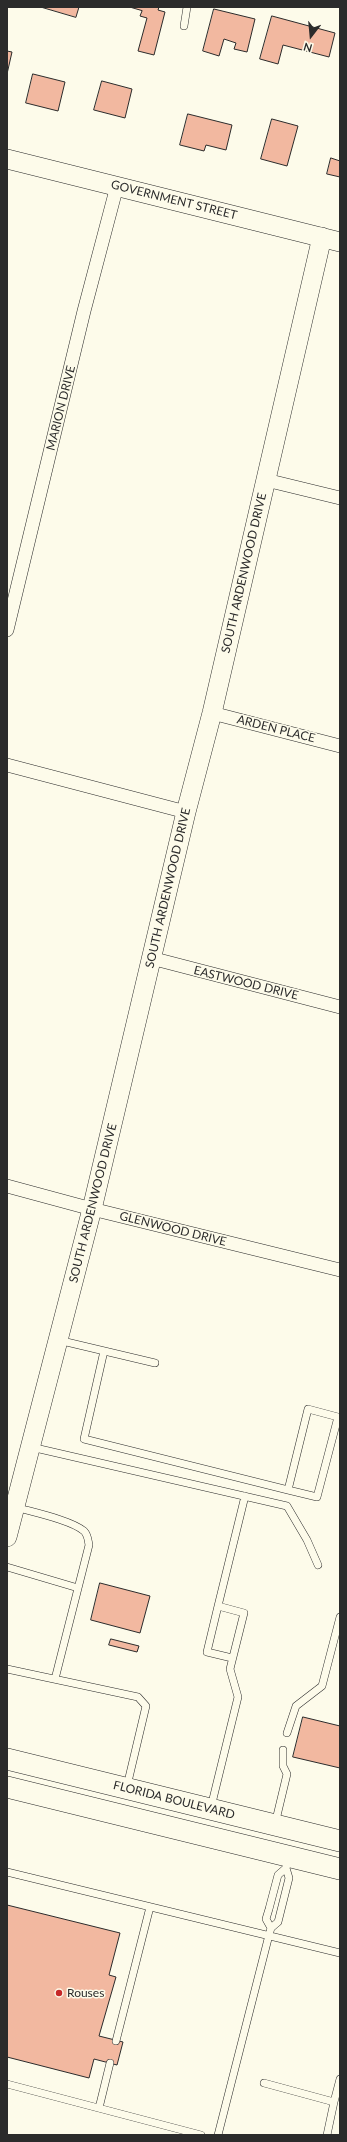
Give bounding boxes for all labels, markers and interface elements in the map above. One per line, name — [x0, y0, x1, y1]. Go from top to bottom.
north arrow — [291, 16, 331, 56]
text: N — [302, 41, 313, 55]
street label: GOVERNMENT STREET — [110, 177, 238, 223]
street label: MARION DRIVE — [43, 364, 79, 452]
street label: SOUTH ARDENWOOD DRIVE — [219, 492, 269, 654]
street label: ARDEN PLACE — [235, 712, 317, 746]
street label: SOUTH ARDENWOOD DRIVE — [143, 807, 193, 969]
street label: EASTWOOD DRIVE — [192, 963, 300, 1003]
street label: SOUTH ARDENWOOD DRIVE — [66, 1122, 120, 1284]
street label: GLENWOOD DRIVE — [118, 1209, 228, 1249]
street label: FLORIDA BOULEVARD — [112, 1778, 236, 1822]
place label: Rouses — [67, 1986, 104, 2000]
marker: Rouses — [54, 1988, 64, 1998]

